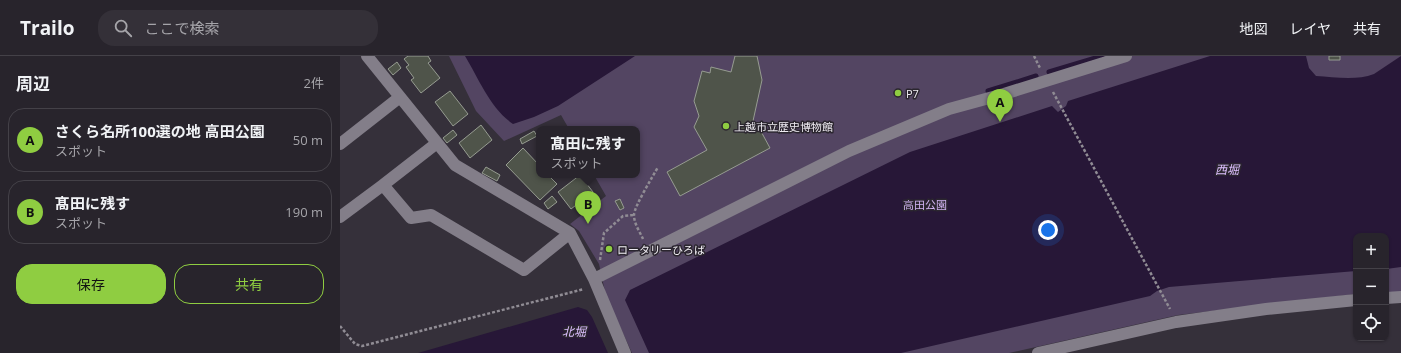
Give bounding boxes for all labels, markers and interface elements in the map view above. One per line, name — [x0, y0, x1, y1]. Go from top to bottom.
search box — [98, 10, 378, 46]
text: Trailo — [20, 15, 74, 41]
icon: search — [112, 17, 134, 39]
text: ここで検索 — [144, 18, 219, 38]
text: 地図 — [1239, 19, 1267, 38]
text: レイヤ — [1289, 19, 1331, 38]
text: 共有 — [1353, 19, 1381, 38]
text: 周辺 — [16, 72, 50, 95]
text: 2件 — [304, 74, 324, 92]
place label: P7 — [906, 86, 919, 101]
marker: P7 — [893, 88, 903, 98]
pin: A — [987, 89, 1013, 122]
place label: 上越市立歴史博物館 — [734, 119, 833, 134]
text: さくら名所100選の地 高田公園 — [55, 121, 265, 141]
marker: 上越市立歴史博物館 — [721, 121, 731, 131]
popup — [536, 126, 640, 178]
text: A — [26, 131, 34, 149]
text: 50 m — [293, 131, 323, 149]
text: 髙田に残す — [550, 133, 626, 153]
text: スポット — [55, 142, 107, 160]
text: スポット — [550, 154, 603, 172]
water label: 西堀 — [1215, 161, 1241, 178]
pin: B — [575, 191, 601, 224]
text: 髙田に残す — [55, 193, 130, 213]
park label: 高田公園 — [903, 197, 947, 212]
text: B — [26, 203, 34, 221]
text: 190 m — [285, 203, 323, 221]
text: スポット — [55, 214, 107, 232]
your location — [1038, 220, 1058, 240]
map controls — [1353, 233, 1389, 341]
button: + — [1353, 233, 1389, 269]
place label: ロータリーひろば — [617, 242, 705, 257]
marker: ロータリーひろば — [604, 244, 614, 254]
button: 保存 — [16, 264, 166, 304]
button: 共有 — [174, 264, 324, 304]
button: − — [1353, 269, 1389, 305]
button: locate — [1353, 305, 1389, 341]
water label: 北堀 — [562, 323, 588, 340]

